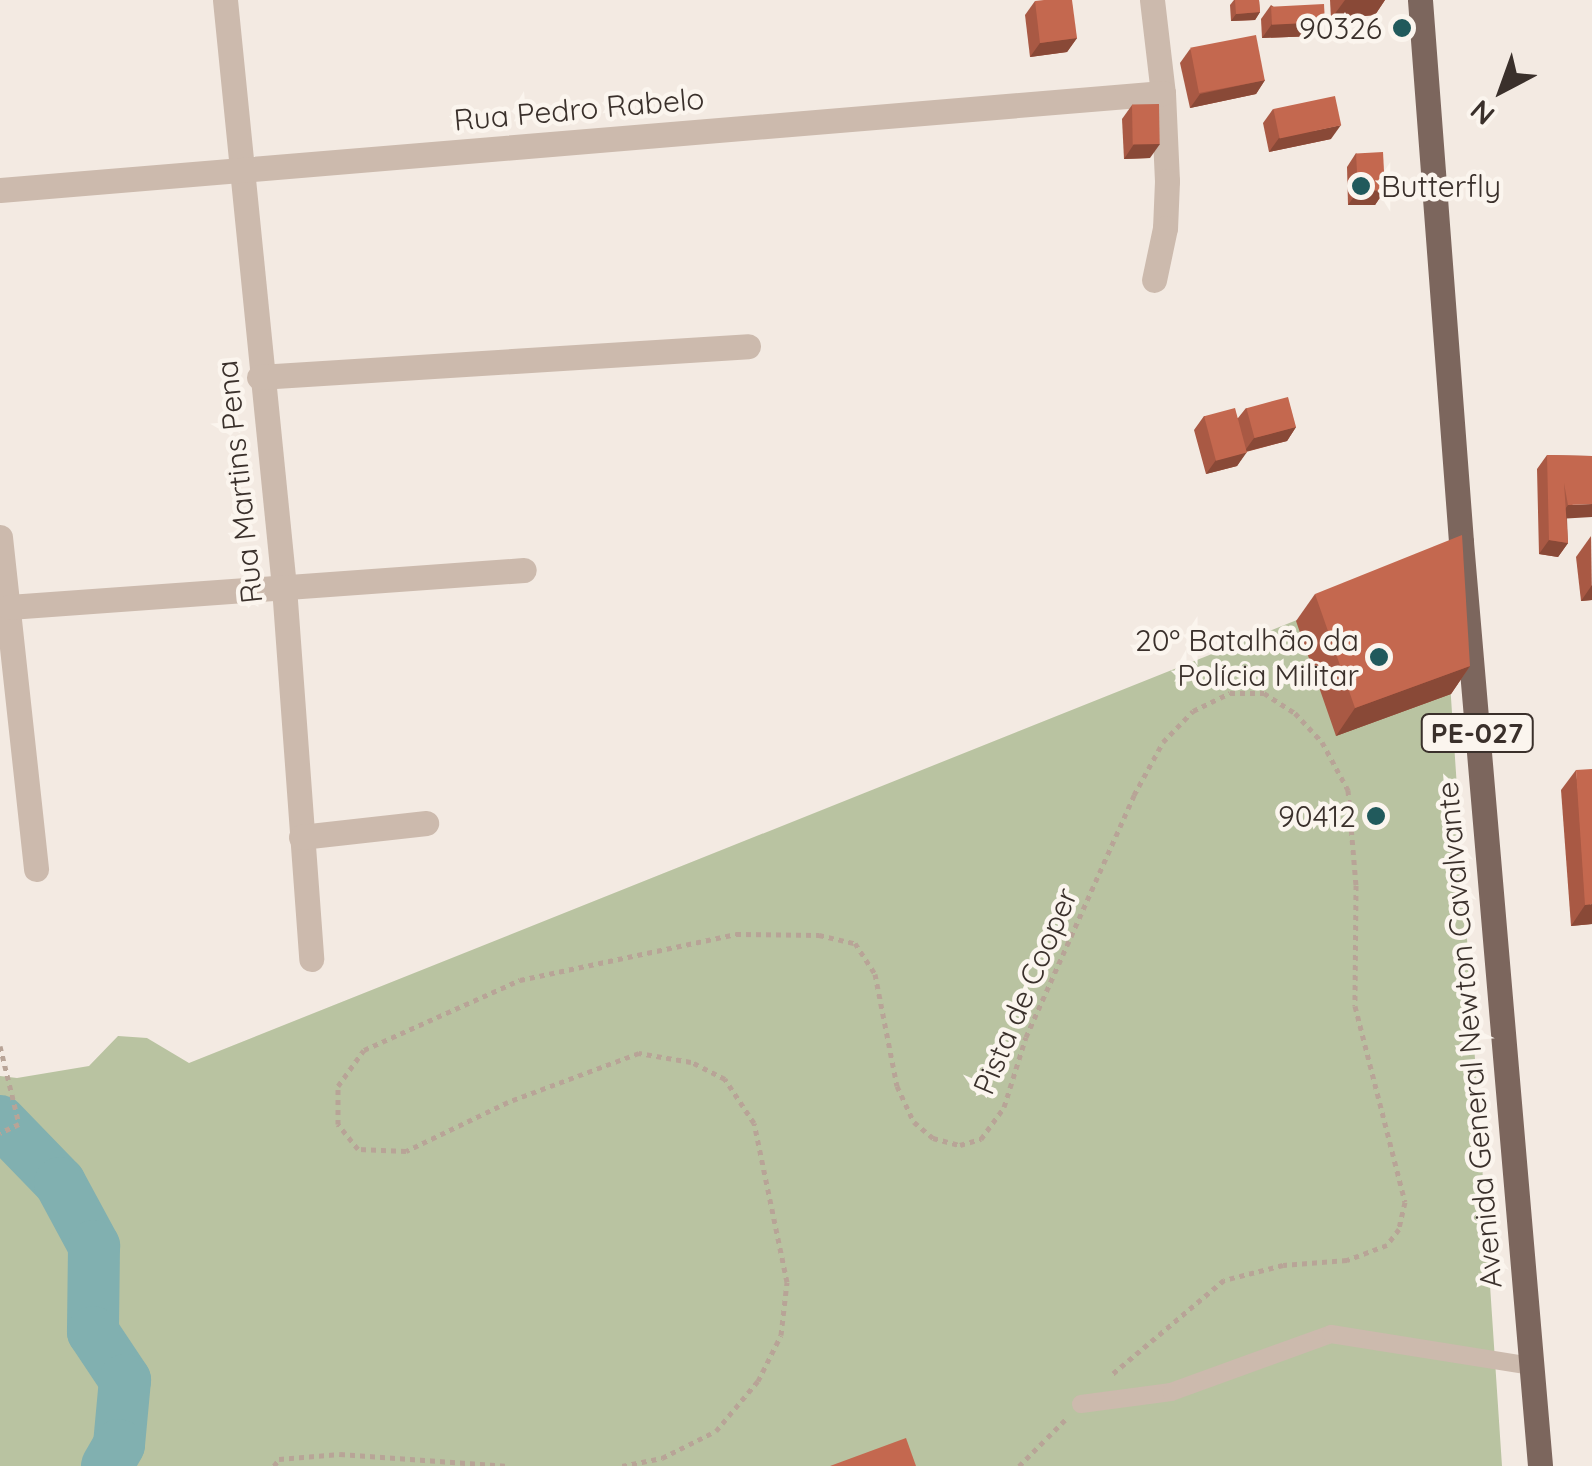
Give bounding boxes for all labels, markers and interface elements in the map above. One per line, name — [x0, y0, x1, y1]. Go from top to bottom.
place label: 90326 — [1299, 10, 1382, 46]
marker: 90326 — [1391, 17, 1413, 39]
north arrow — [1452, 40, 1552, 140]
street label: Rua Pedro Rabelo — [452, 80, 706, 138]
text: N — [1463, 93, 1501, 133]
place label: Butterfly — [1381, 168, 1501, 204]
marker: Butterfly — [1350, 175, 1372, 197]
street label: Rua Martins Pena — [208, 359, 270, 605]
place label: 20º Batalhão da Polícia Militar — [1135, 622, 1359, 692]
marker: 20º Batalhão da Polícia Militar — [1368, 646, 1390, 668]
road number: PE-027 — [1420, 710, 1534, 756]
street label: Avenida General Newton Cavalvante — [1429, 780, 1509, 1290]
place label: 90412 — [1278, 798, 1356, 834]
marker: 90412 — [1365, 805, 1387, 827]
street label: Pista de Cooper — [965, 882, 1085, 1100]

